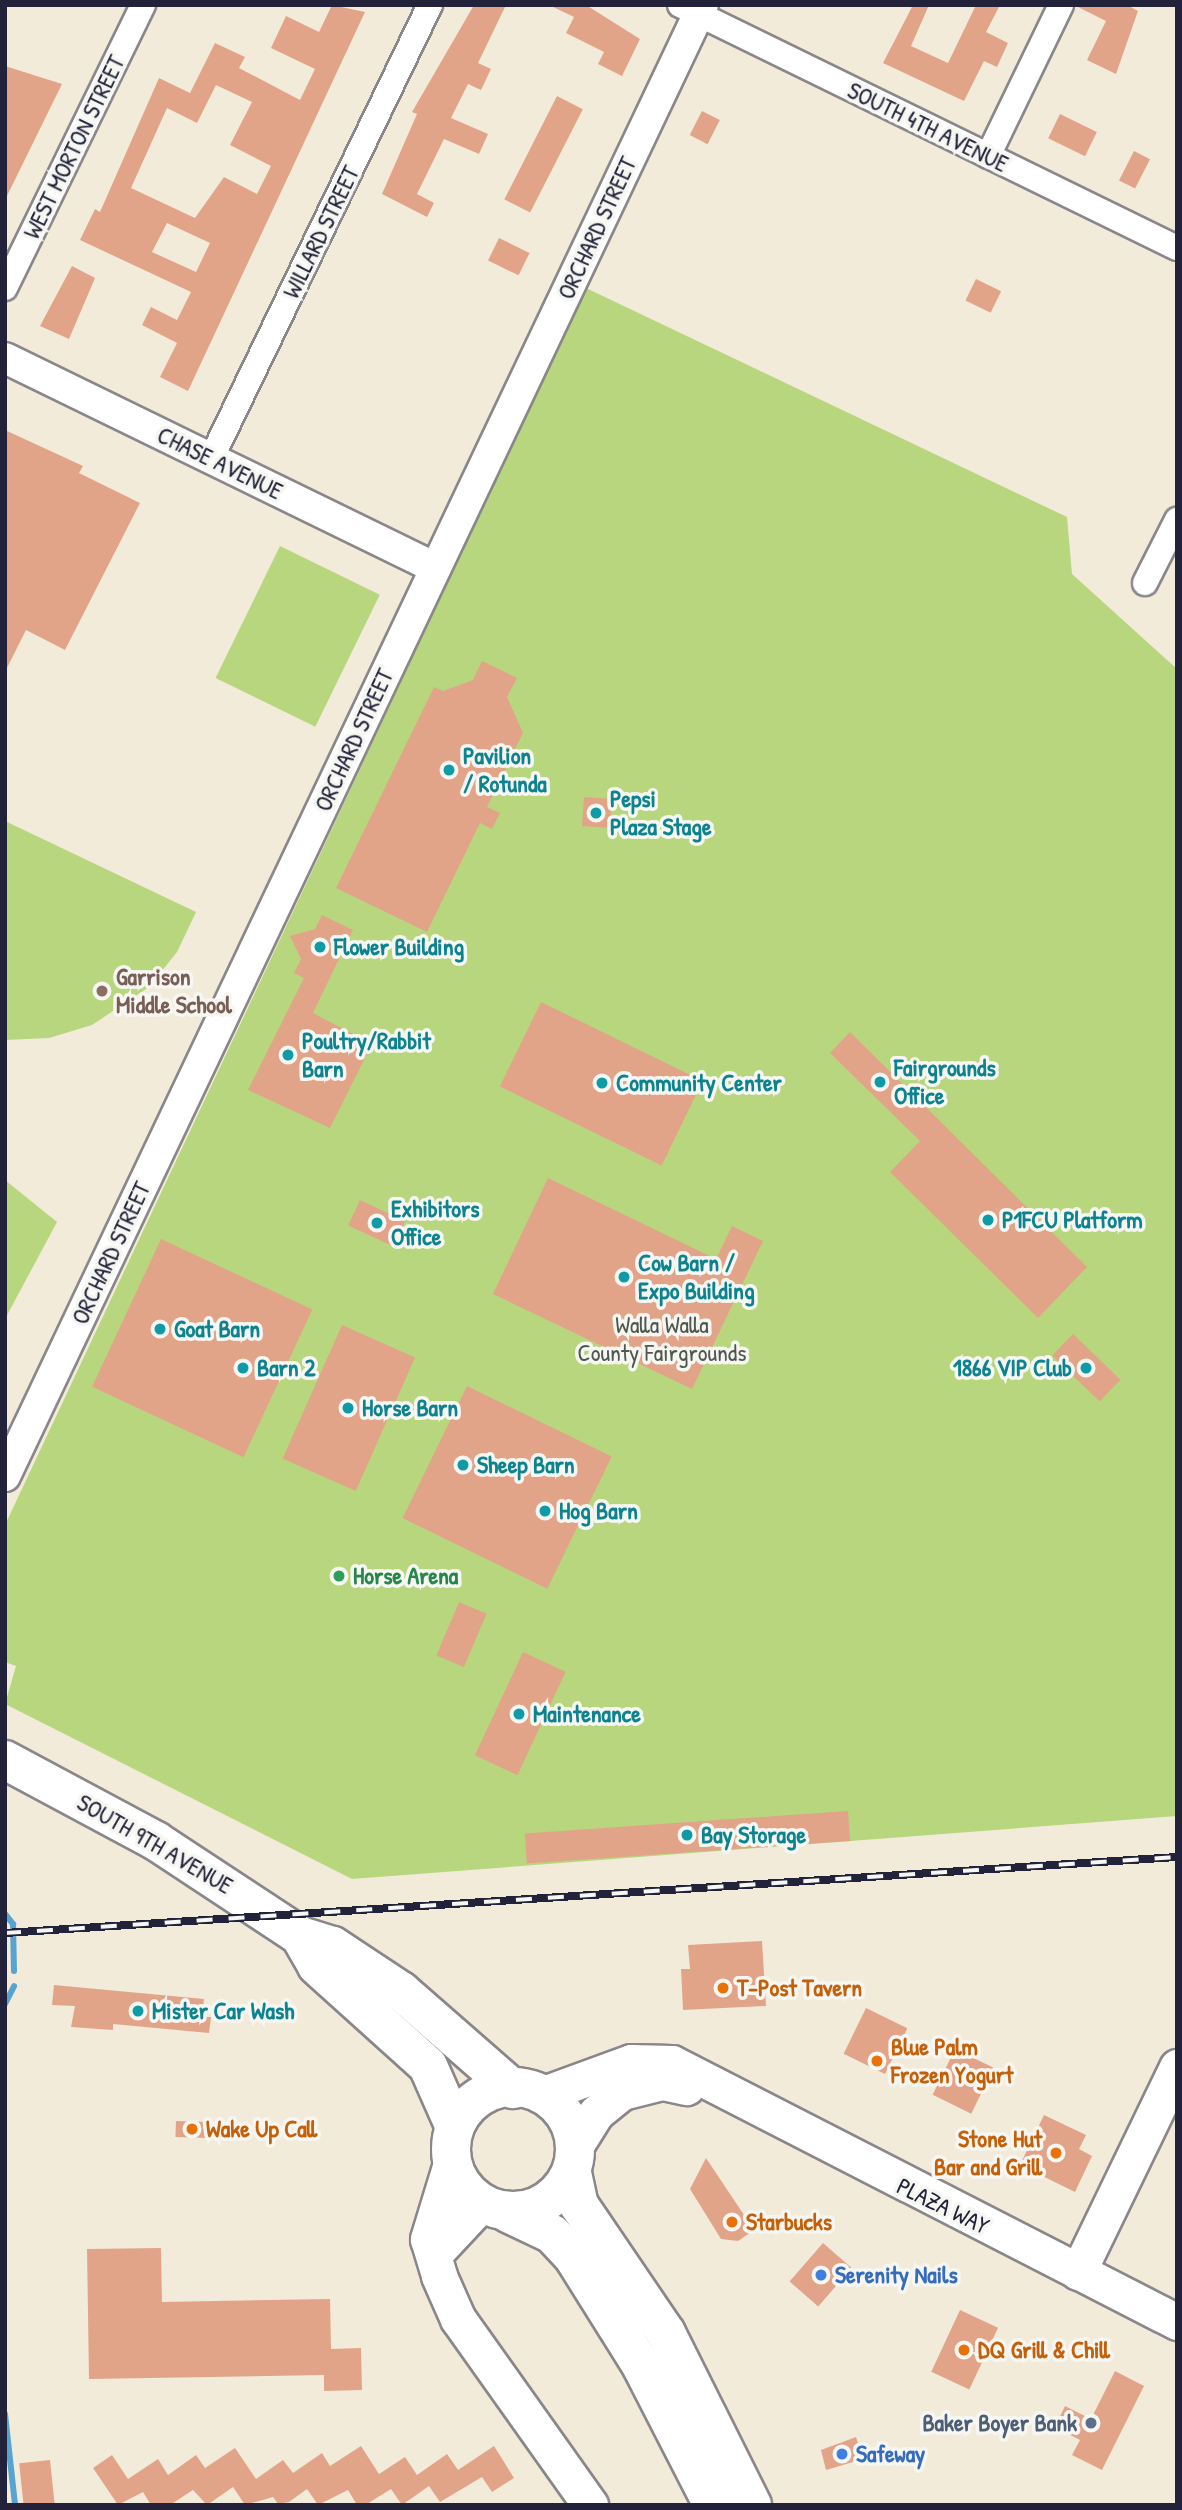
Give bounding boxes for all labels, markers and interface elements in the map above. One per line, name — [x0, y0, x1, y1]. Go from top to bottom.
street label: WEST MORTON STREET — [17, 51, 131, 243]
street label: SOUTH 4TH AVENUE — [843, 76, 1013, 178]
street label: ORCHARD STREET — [551, 152, 643, 304]
street label: WILLARD STREET — [277, 161, 365, 303]
street label: CHASE AVENUE — [153, 420, 287, 506]
street label: ORCHARD STREET — [308, 664, 400, 816]
place label: Pavilion / Rotunda — [463, 742, 547, 798]
marker: Pavilion / Rotunda — [441, 762, 457, 778]
place label: Pepsi Plaza Stage — [610, 785, 711, 841]
marker: Pepsi Plaza Stage — [588, 805, 604, 821]
place label: Flower Building — [334, 933, 464, 961]
marker: Flower Building — [312, 939, 328, 955]
place label: Garrison Middle School — [116, 963, 232, 1019]
marker: Garrison Middle School — [94, 983, 110, 999]
place label: Poultry/Rabbit Barn — [302, 1027, 431, 1083]
marker: Poultry/Rabbit Barn — [280, 1047, 296, 1063]
place label: Fairgrounds Office — [894, 1054, 996, 1110]
place label: Community Center — [616, 1069, 782, 1097]
marker: Fairgrounds Office — [872, 1074, 888, 1090]
marker: Community Center — [594, 1075, 610, 1091]
street label: ORCHARD STREET — [65, 1177, 157, 1329]
place label: Exhibitors Office — [391, 1195, 479, 1251]
place label: P1FCU Platform — [1002, 1206, 1143, 1234]
marker: P1FCU Platform — [980, 1212, 996, 1228]
marker: Exhibitors Office — [369, 1215, 385, 1231]
place label: Cow Barn / Expo Building — [638, 1249, 755, 1305]
marker: Cow Barn / Expo Building — [616, 1269, 632, 1285]
park label: Walla Walla County Fairgrounds — [578, 1311, 746, 1367]
place label: Goat Barn — [174, 1315, 260, 1343]
marker: Goat Barn — [152, 1321, 168, 1337]
place label: Barn 2 — [257, 1354, 315, 1382]
place label: 1866 VIP Club — [953, 1354, 1072, 1382]
marker: Barn 2 — [235, 1360, 251, 1376]
marker: 1866 VIP Club — [1078, 1360, 1094, 1376]
place label: Horse Barn — [362, 1394, 458, 1422]
marker: Horse Barn — [340, 1400, 356, 1416]
place label: Sheep Barn — [477, 1451, 575, 1479]
marker: Sheep Barn — [455, 1457, 471, 1473]
place label: Hog Barn — [559, 1497, 638, 1525]
marker: Hog Barn — [537, 1503, 553, 1519]
place label: Horse Arena — [353, 1562, 458, 1590]
marker: Horse Arena — [331, 1568, 347, 1584]
place label: Maintenance — [533, 1700, 641, 1728]
marker: Maintenance — [511, 1706, 527, 1722]
street label: SOUTH 9TH AVENUE — [72, 1788, 238, 1900]
place label: Bay Storage — [701, 1821, 806, 1849]
marker: Bay Storage — [679, 1827, 695, 1843]
place label: T-Post Tavern — [737, 1974, 862, 2002]
marker: T-Post Tavern — [715, 1980, 731, 1996]
place label: Mister Car Wash — [152, 1997, 294, 2025]
marker: Mister Car Wash — [130, 2003, 146, 2019]
place label: Blue Palm Frozen Yogurt — [891, 2033, 1013, 2089]
marker: Blue Palm Frozen Yogurt — [869, 2053, 885, 2069]
place label: Wake Up Call — [206, 2115, 317, 2143]
marker: Wake Up Call — [184, 2121, 200, 2137]
place label: Stone Hut Bar and Grill — [934, 2125, 1042, 2181]
marker: Stone Hut Bar and Grill — [1048, 2145, 1064, 2161]
street label: PLAZA WAY — [892, 2171, 994, 2241]
place label: Starbucks — [746, 2208, 832, 2236]
marker: Starbucks — [724, 2214, 740, 2230]
place label: Serenity Nails — [835, 2261, 958, 2289]
marker: Serenity Nails — [813, 2267, 829, 2283]
place label: DQ Grill & Chill — [978, 2336, 1110, 2364]
marker: DQ Grill & Chill — [956, 2342, 972, 2358]
place label: Baker Boyer Bank — [922, 2409, 1077, 2437]
marker: Baker Boyer Bank — [1083, 2415, 1099, 2431]
place label: Safeway — [856, 2440, 925, 2468]
marker: Safeway — [834, 2446, 850, 2462]

